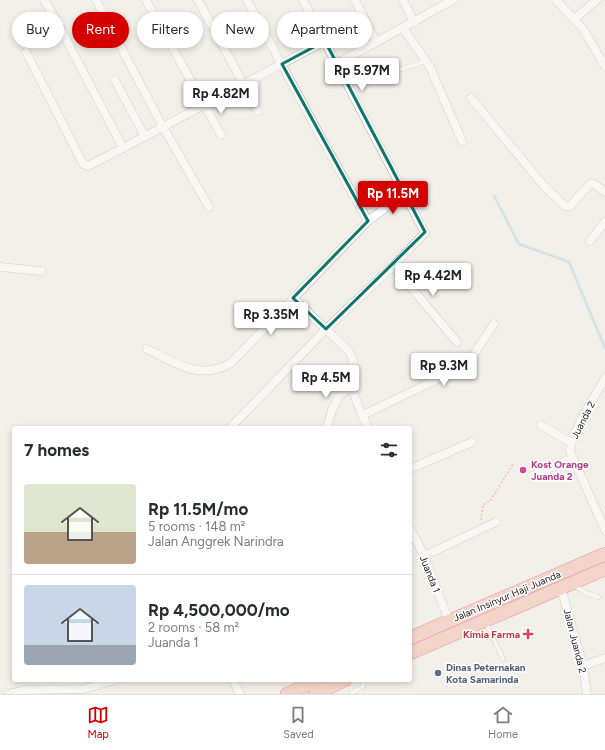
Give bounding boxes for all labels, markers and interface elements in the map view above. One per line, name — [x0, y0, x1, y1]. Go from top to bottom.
chip: Buy — [12, 12, 64, 48]
chip: Rent — [72, 12, 129, 48]
chip: Filters — [137, 12, 203, 48]
chip: New — [211, 12, 269, 48]
chip: Apartment — [277, 12, 372, 48]
pin: Rp 5.97M — [321, 58, 403, 92]
text: Rp 5.97M — [334, 63, 390, 78]
pin: Rp 4.82M — [180, 81, 262, 115]
text: Rp 4.82M — [192, 86, 250, 101]
pin: Rp 11.5M — [352, 181, 434, 215]
text: Rp 11.5M — [367, 186, 419, 201]
pin: Rp 4.42M — [392, 263, 474, 297]
text: Rp 4.42M — [404, 268, 462, 283]
pin: Rp 3.35M — [230, 302, 312, 336]
text: Rp 3.35M — [243, 307, 299, 322]
pin: Rp 9.3M — [407, 353, 481, 387]
text: Rp 9.3M — [420, 358, 468, 373]
pin: Rp 4.5M — [289, 365, 363, 399]
text: Rp 4.5M — [301, 370, 351, 385]
street label: Juanda 2 — [568, 399, 598, 441]
icon: filters — [378, 439, 400, 461]
text: 7 homes — [24, 440, 89, 460]
place label: Kost Orange Juanda 2 — [531, 458, 589, 483]
marker: Kost Orange Juanda 2 — [518, 465, 528, 475]
text: Rp 11.5M/mo — [148, 499, 248, 519]
icon: home — [56, 500, 104, 548]
text: 5 rooms · 148 m² — [148, 519, 245, 534]
text: Jalan Anggrek Narindra — [148, 534, 284, 549]
street label: Juanda 1 — [417, 553, 443, 595]
street label: Jalan Insinyur Haji Juanda — [451, 567, 563, 625]
text: Rp 4,500,000/mo — [148, 600, 290, 620]
icon: home — [56, 601, 104, 649]
street label: Jalan Juanda 2 — [561, 607, 589, 675]
text: 2 rooms · 58 m² — [148, 620, 239, 635]
place label: Kimia Farma — [463, 628, 520, 641]
marker: Kimia Farma — [523, 629, 533, 639]
text: Juanda 1 — [148, 635, 199, 650]
place label: Dinas Peternakan Kota Samarinda — [446, 661, 526, 686]
marker: Dinas Peternakan Kota Samarinda — [433, 668, 443, 678]
tab: Map — [87, 704, 109, 741]
tab: Saved — [283, 704, 314, 741]
tab: Home — [488, 704, 518, 741]

